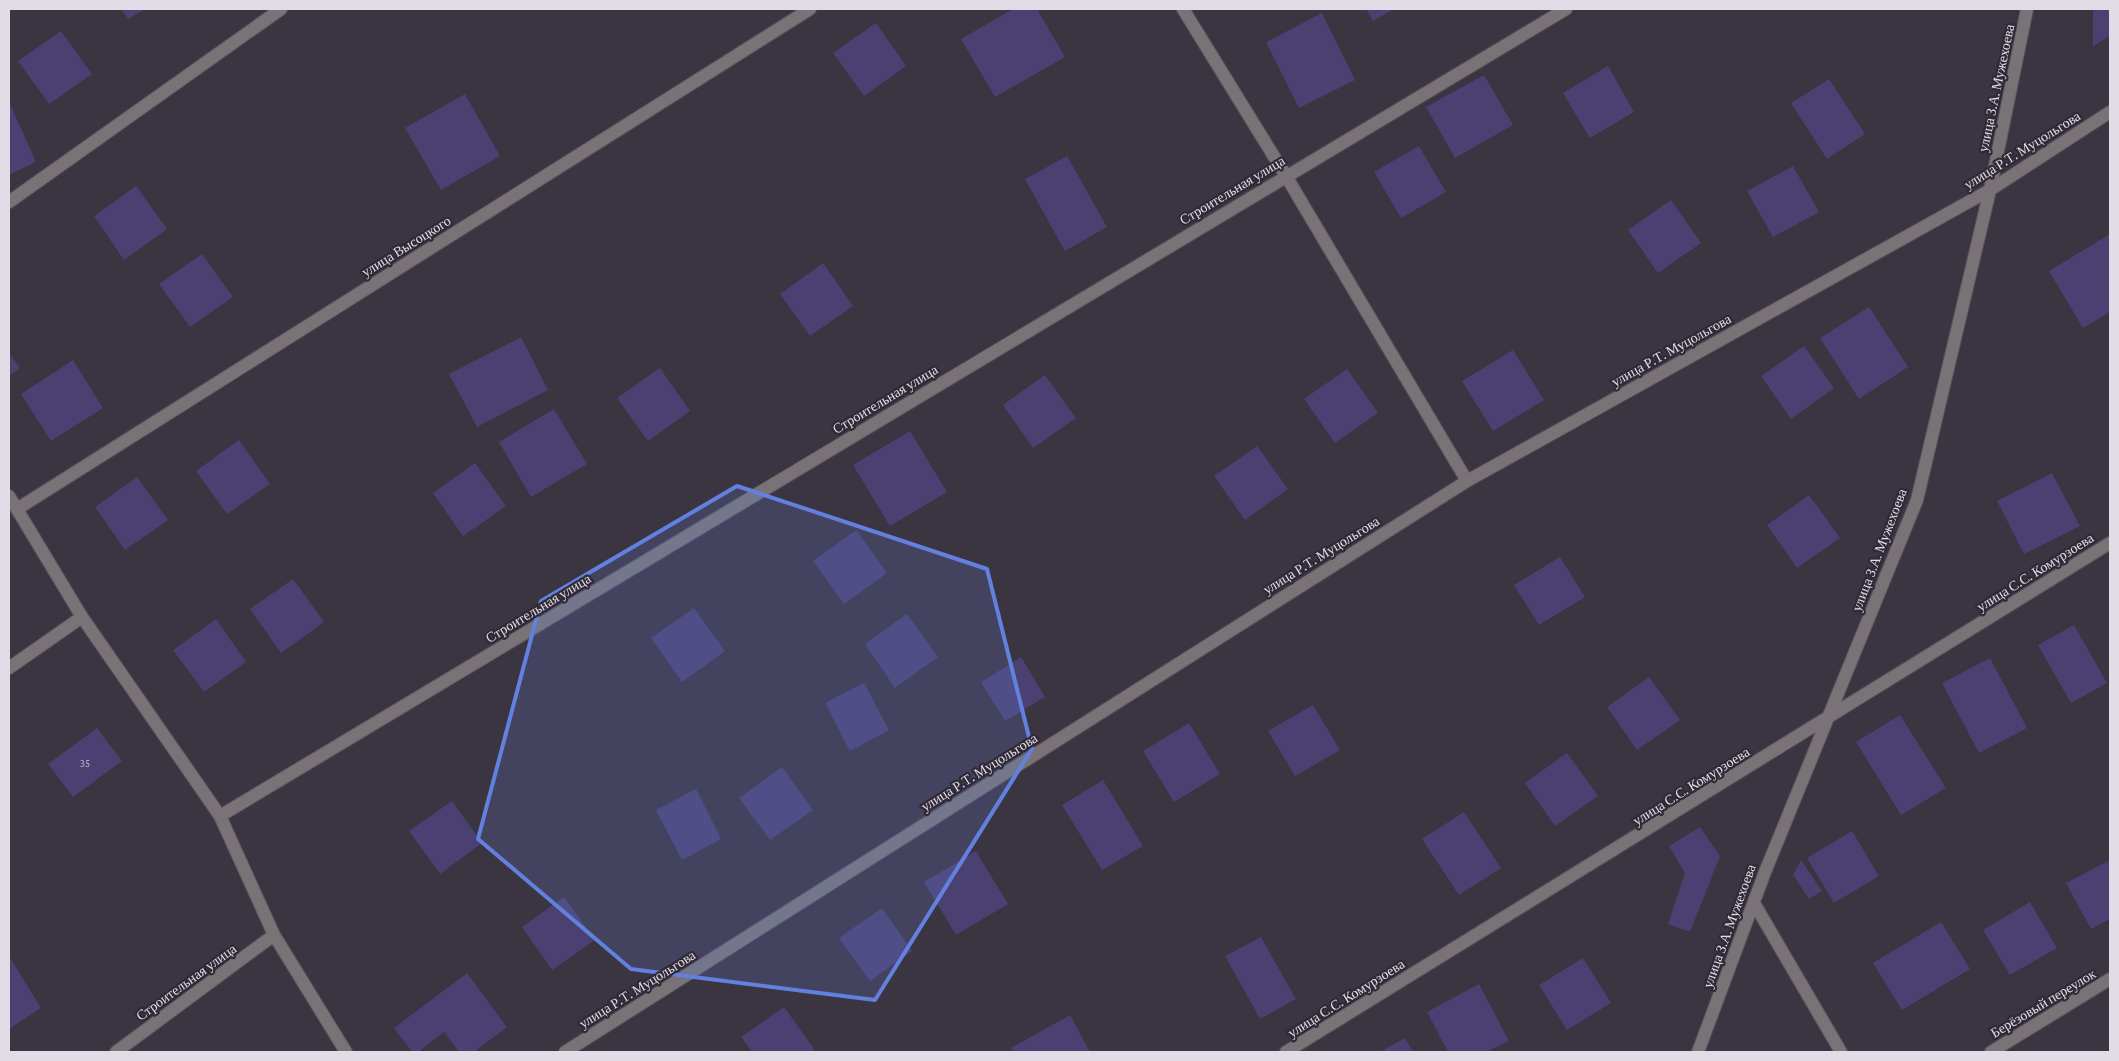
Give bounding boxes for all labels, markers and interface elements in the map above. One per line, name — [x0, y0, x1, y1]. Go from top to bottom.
street label: улица З.А. Мужехоева — [1975, 22, 2018, 153]
street label: улица Р.Т. Муцольгова — [1961, 107, 2084, 192]
street label: Строительная улица — [1176, 152, 1288, 228]
street label: улица Высоцкого — [358, 212, 454, 280]
street label: улица Р.Т. Муцольгова — [1608, 310, 1734, 390]
street label: Строительная улица — [829, 361, 941, 437]
street label: улица З.А. Мужехоева — [1848, 486, 1910, 614]
street label: улица Р.Т. Муцольгова — [1260, 512, 1383, 597]
street label: улица С.С. Комурзоева — [1974, 529, 2097, 614]
street label: Строительная улица — [482, 570, 594, 646]
street label: улица Р.Т. Муцольгова — [918, 729, 1041, 814]
street label: улица С.С. Комурзоева — [1630, 743, 1753, 828]
house number: 35 — [80, 757, 90, 769]
street label: улица З.А. Мужехоева — [1699, 861, 1759, 990]
street label: Строительная улица — [133, 940, 240, 1024]
street label: улица Р.Т. Муцольгова — [576, 946, 699, 1031]
street label: улица С.С. Комурзоева — [1285, 955, 1408, 1040]
street label: Берёзовый переулок — [1988, 965, 2099, 1041]

